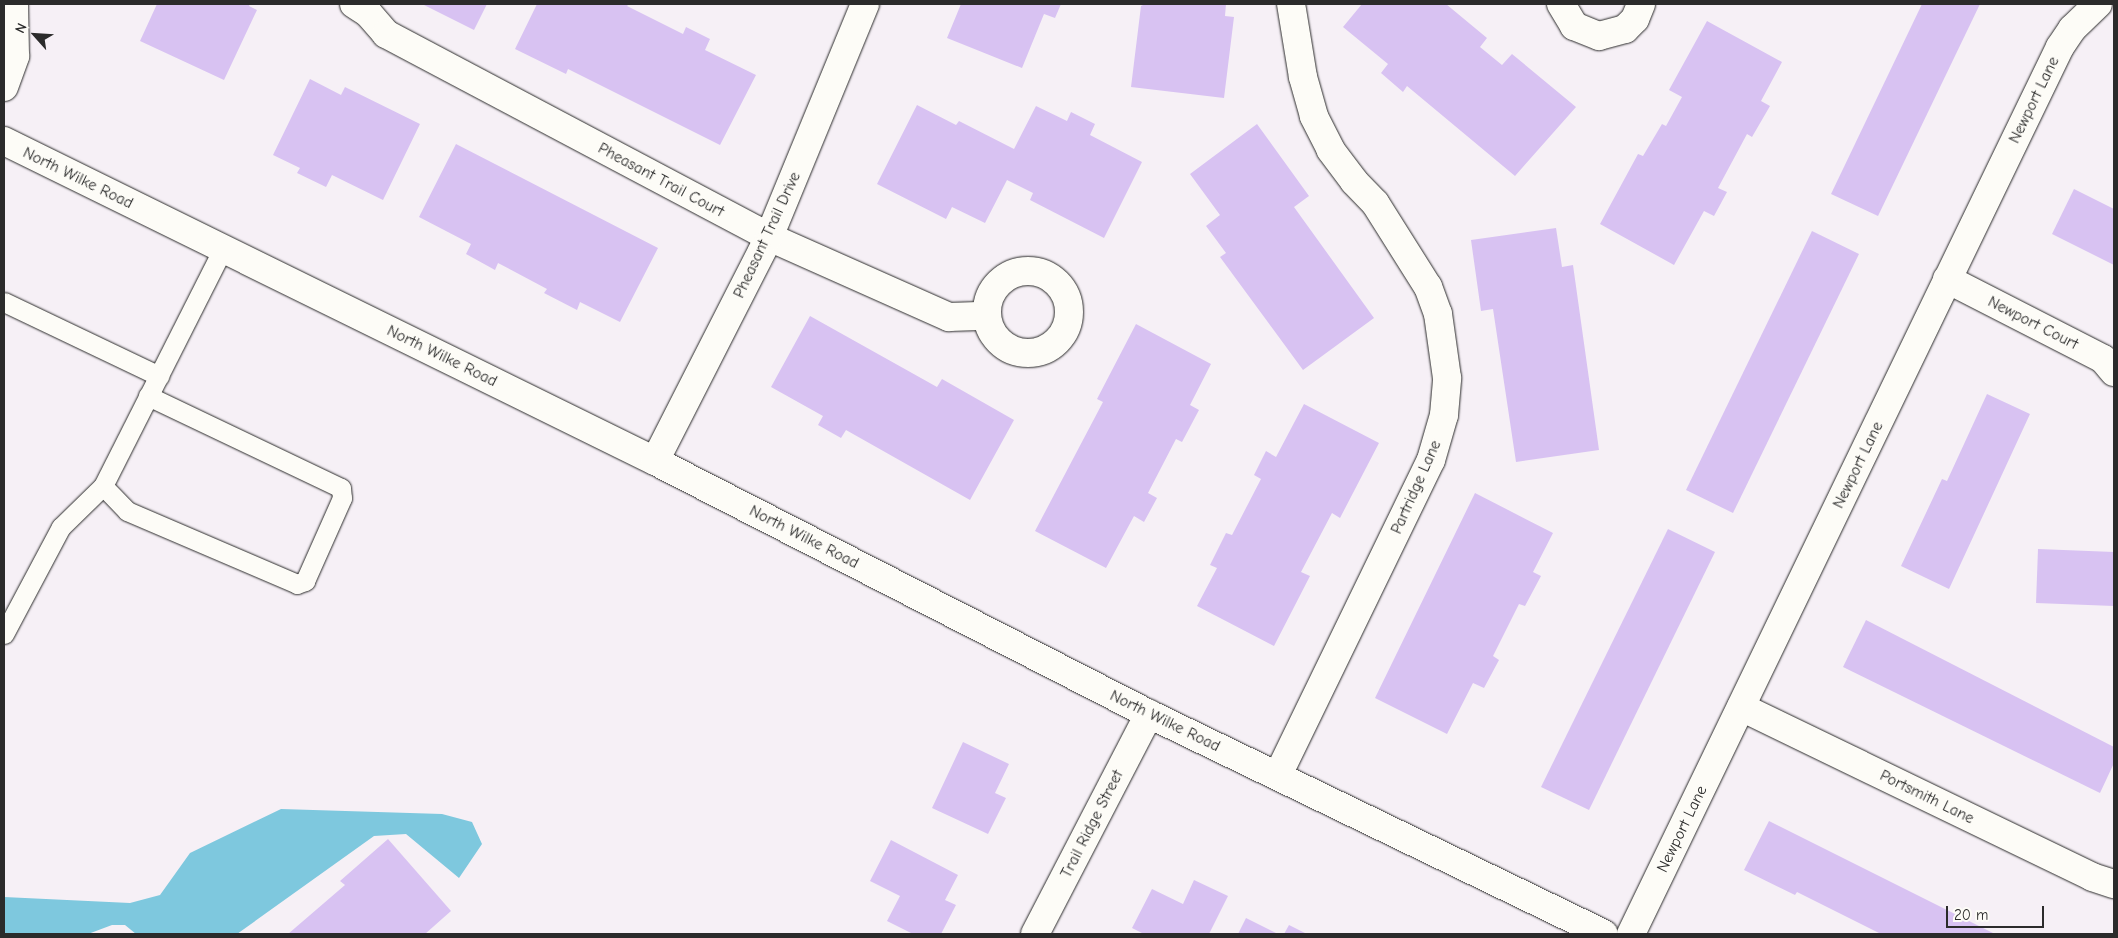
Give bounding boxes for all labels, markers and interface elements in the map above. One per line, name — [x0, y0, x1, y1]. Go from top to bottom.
north arrow — [10, 10, 60, 60]
text: N — [11, 20, 31, 36]
street label: Newport Lane — [2005, 53, 2063, 147]
street label: Pheasant Trail Court — [595, 139, 727, 221]
street label: North Wilke Road — [20, 143, 136, 213]
street label: Pheasant Trail Drive — [729, 169, 805, 301]
street label: Newport Court — [1985, 292, 2081, 354]
street label: North Wilke Road — [384, 321, 500, 391]
street label: Newport Lane — [1829, 418, 1887, 512]
street label: Partridge Lane — [1387, 437, 1445, 537]
street label: North Wilke Road — [746, 501, 862, 573]
street label: North Wilke Road — [1107, 686, 1223, 756]
street label: Portsmith Lane — [1877, 766, 1977, 828]
street label: Trail Ridge Street — [1057, 767, 1127, 881]
street label: Newport Lane — [1653, 782, 1711, 876]
scale bar — [1948, 896, 2046, 928]
text: 20 m — [1954, 906, 1988, 924]

